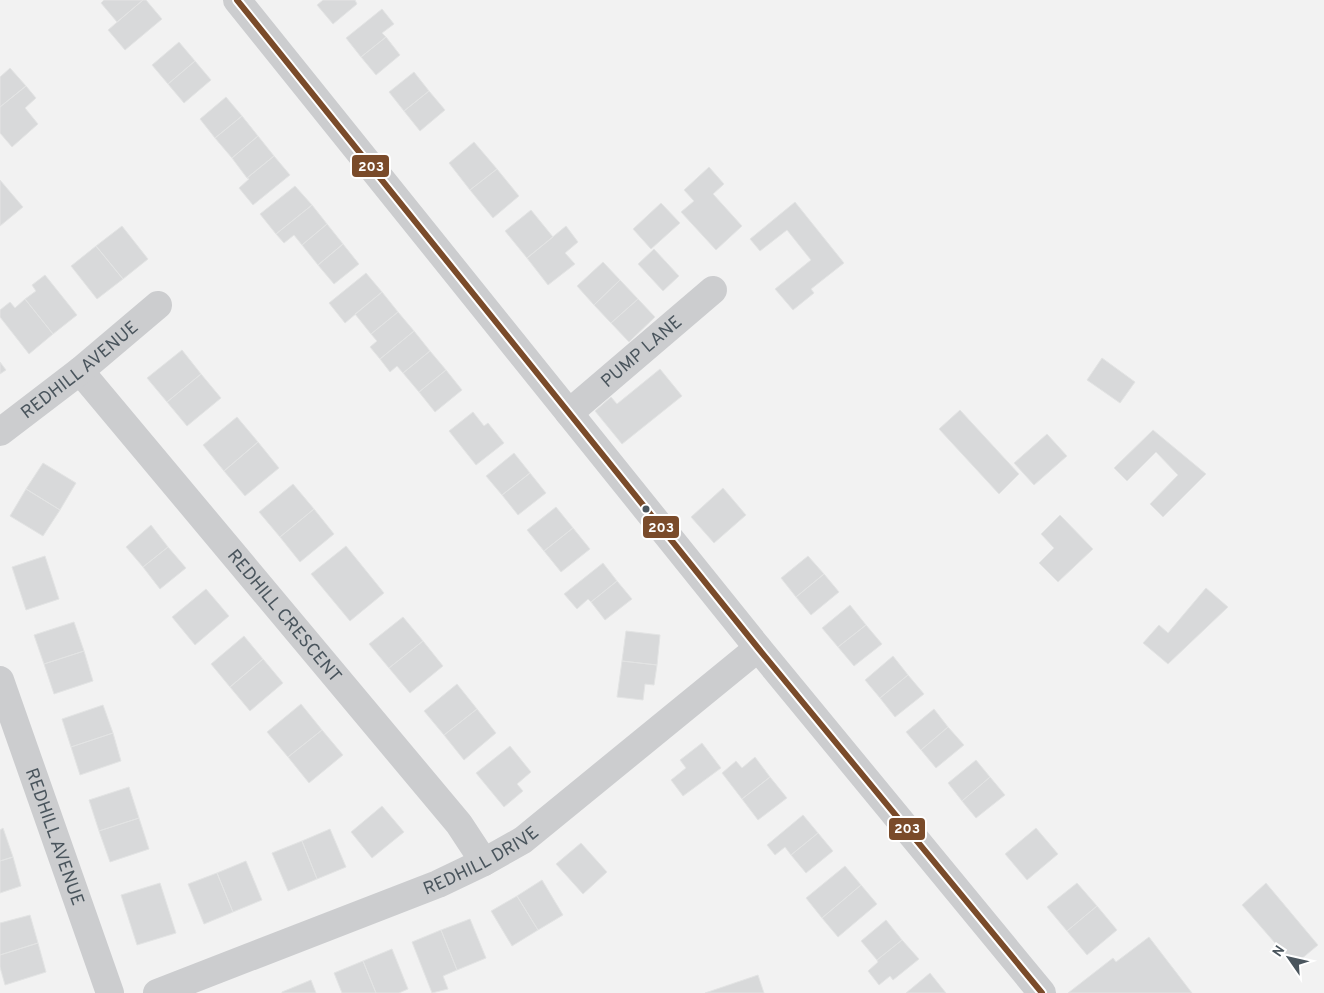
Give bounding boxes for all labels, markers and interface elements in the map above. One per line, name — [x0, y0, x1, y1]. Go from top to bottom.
line badge: 203 — [351, 154, 390, 178]
text: 203 — [358, 159, 384, 176]
street label: PUMP LANE — [597, 311, 687, 393]
street label: REDHILL AVENUE — [17, 316, 144, 425]
unlabelled marker — [641, 504, 651, 514]
line badge: 203 — [642, 515, 680, 539]
text: 203 — [648, 520, 674, 537]
street label: REDHILL CRESCENT — [221, 545, 346, 688]
street label: REDHILL AVENUE — [19, 765, 88, 909]
line badge: 203 — [888, 817, 926, 841]
text: 203 — [894, 821, 920, 838]
street label: REDHILL DRIVE — [420, 822, 544, 902]
north arrow — [1264, 933, 1314, 983]
text: N — [1270, 943, 1289, 960]

